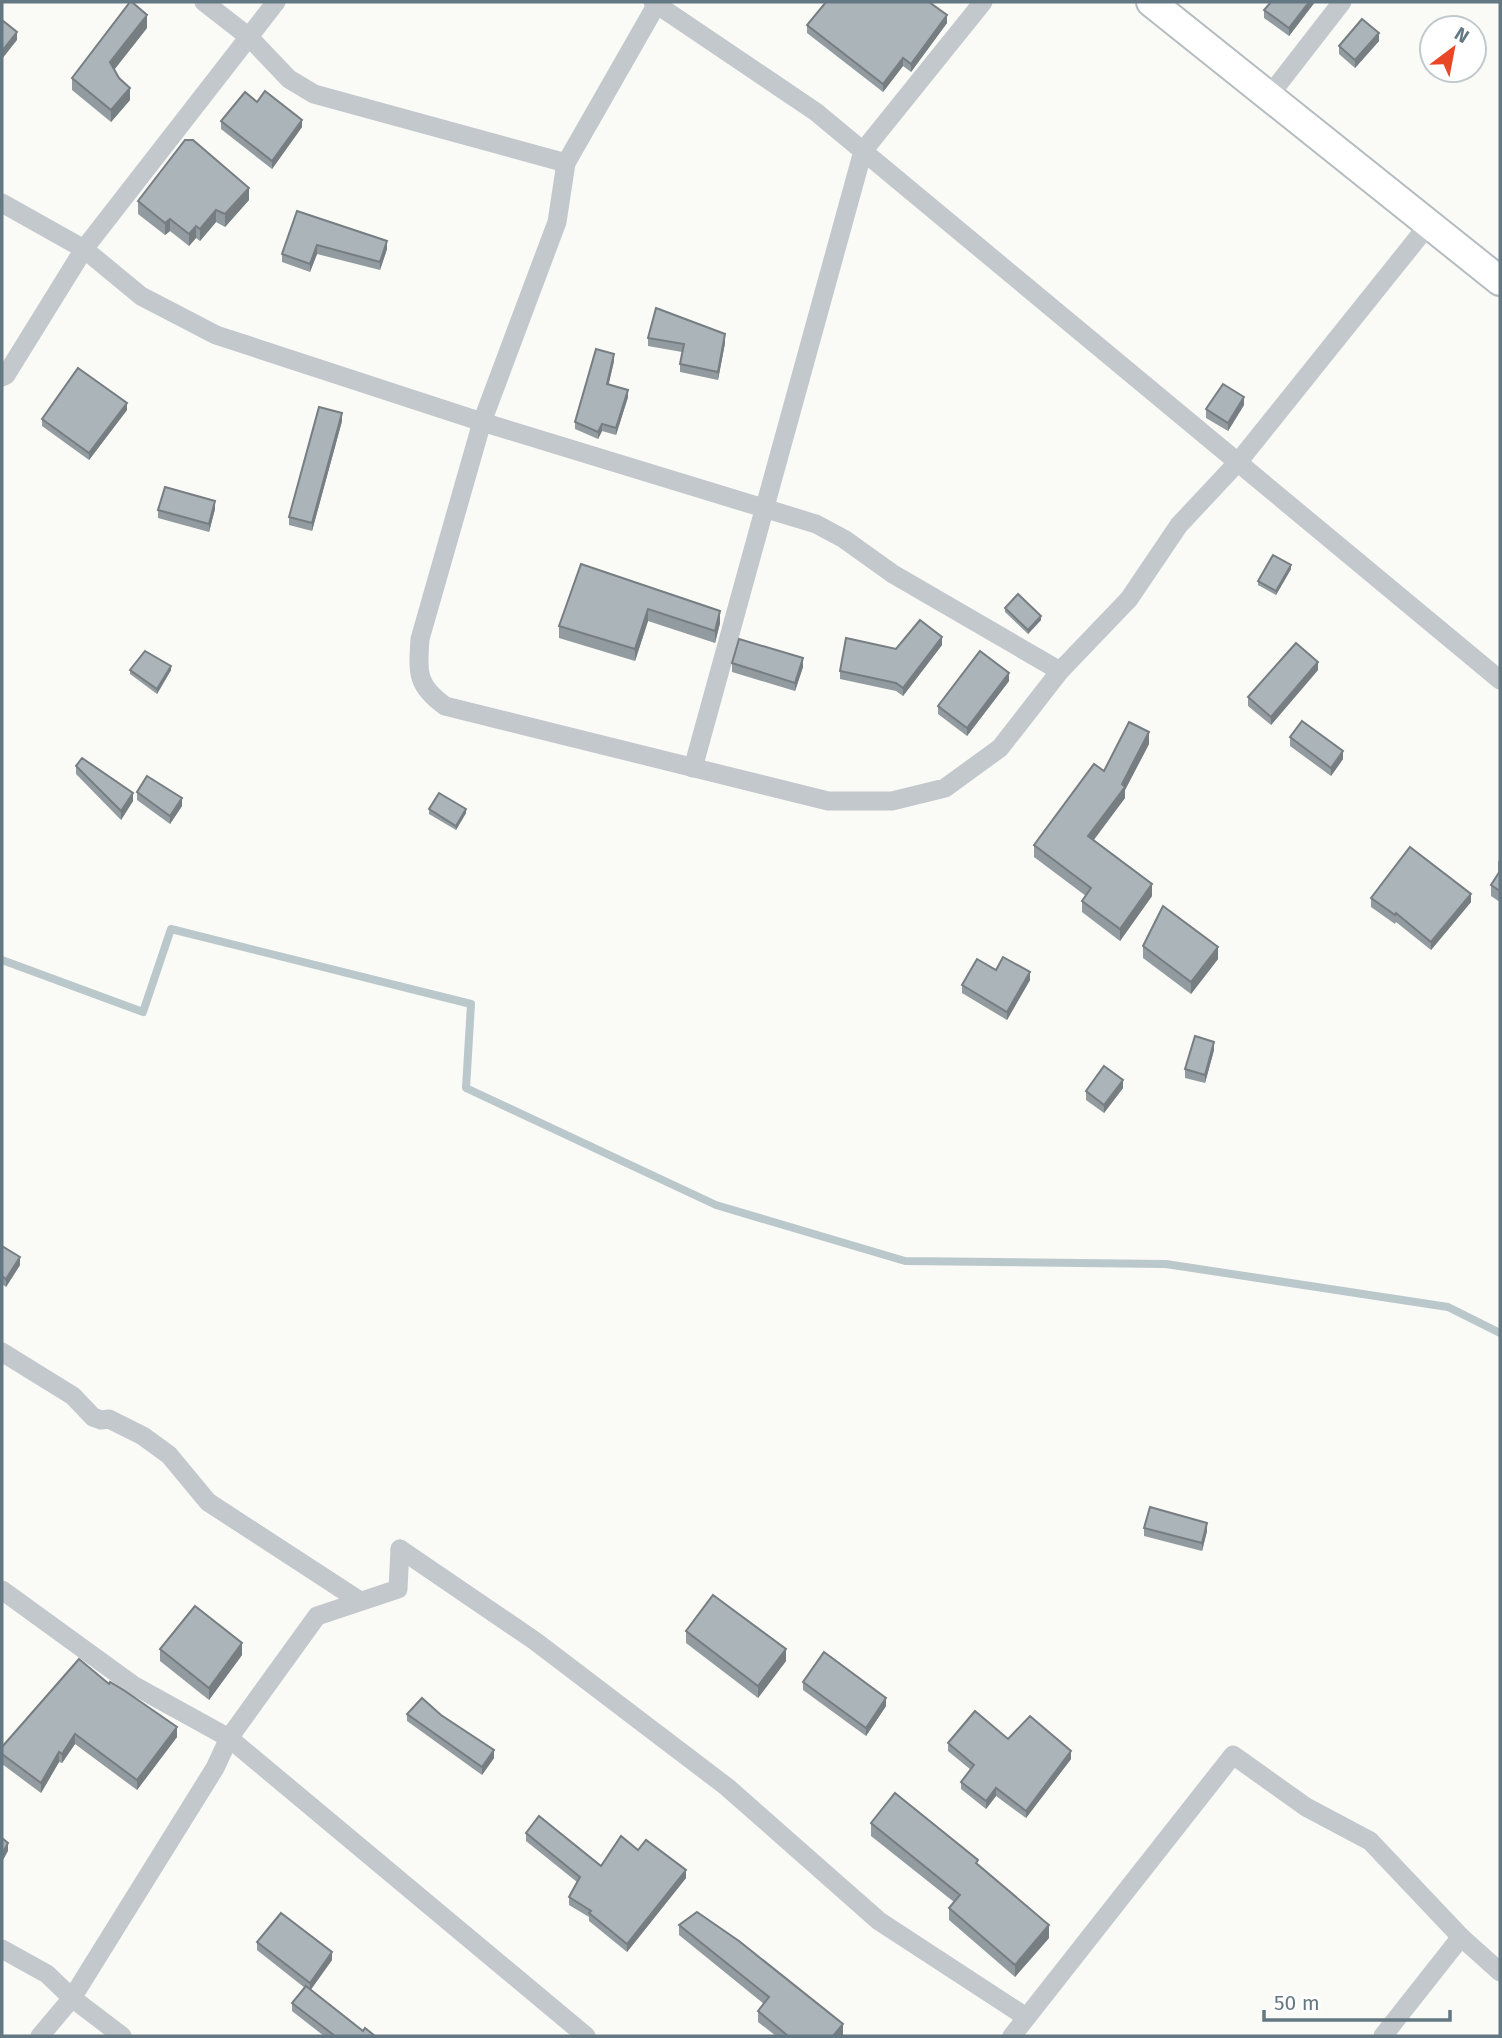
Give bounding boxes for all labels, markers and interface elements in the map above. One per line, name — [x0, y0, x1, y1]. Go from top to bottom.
north arrow — [1418, 14, 1488, 84]
text: N — [1450, 22, 1473, 48]
scale bar — [1264, 1979, 1450, 2023]
text: 50 m — [1274, 1990, 1320, 2016]

